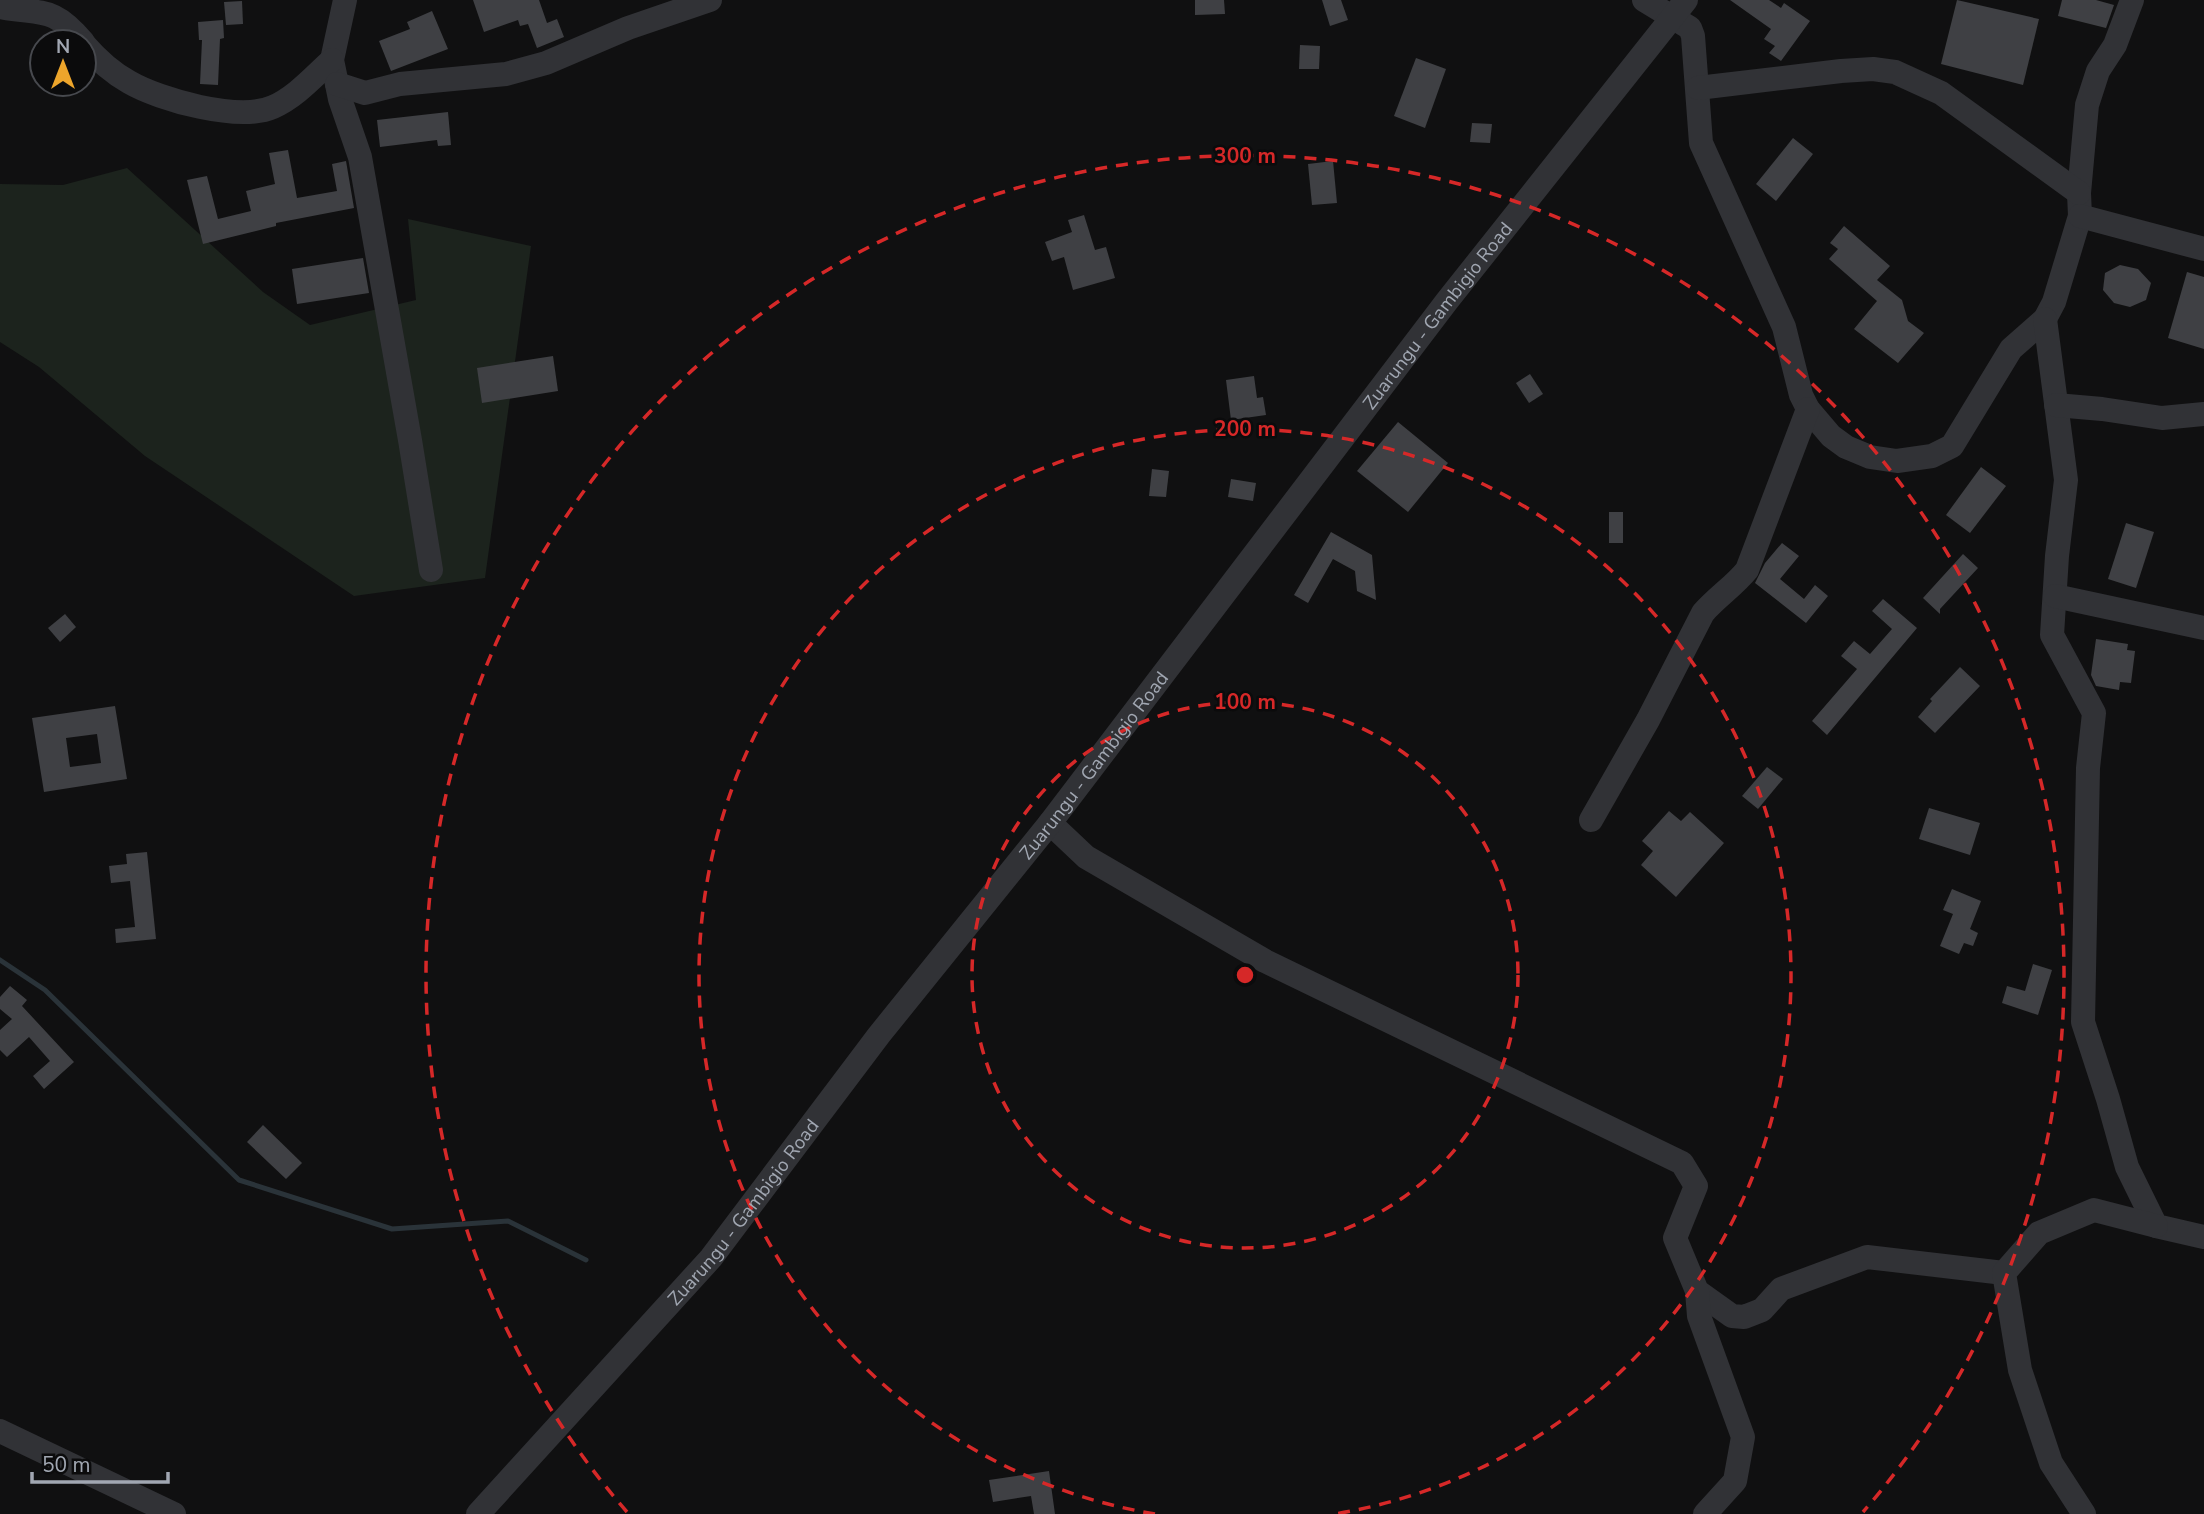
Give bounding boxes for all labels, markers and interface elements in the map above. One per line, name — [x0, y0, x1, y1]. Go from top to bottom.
north arrow — [28, 28, 98, 98]
text: N — [56, 34, 70, 60]
text: 300 m — [1214, 142, 1276, 170]
street label: Zuarungu - Gambigio Road — [1357, 217, 1519, 415]
text: 200 m — [1214, 415, 1276, 443]
street label: Zuarungu - Gambigio Road — [1014, 666, 1175, 865]
text: 100 m — [1214, 688, 1276, 716]
centre of rings — [1233, 963, 1257, 987]
street label: Zuarungu - Gambigio Road — [662, 1114, 825, 1311]
scale bar — [32, 1440, 168, 1484]
text: 50 m — [42, 1451, 91, 1479]

